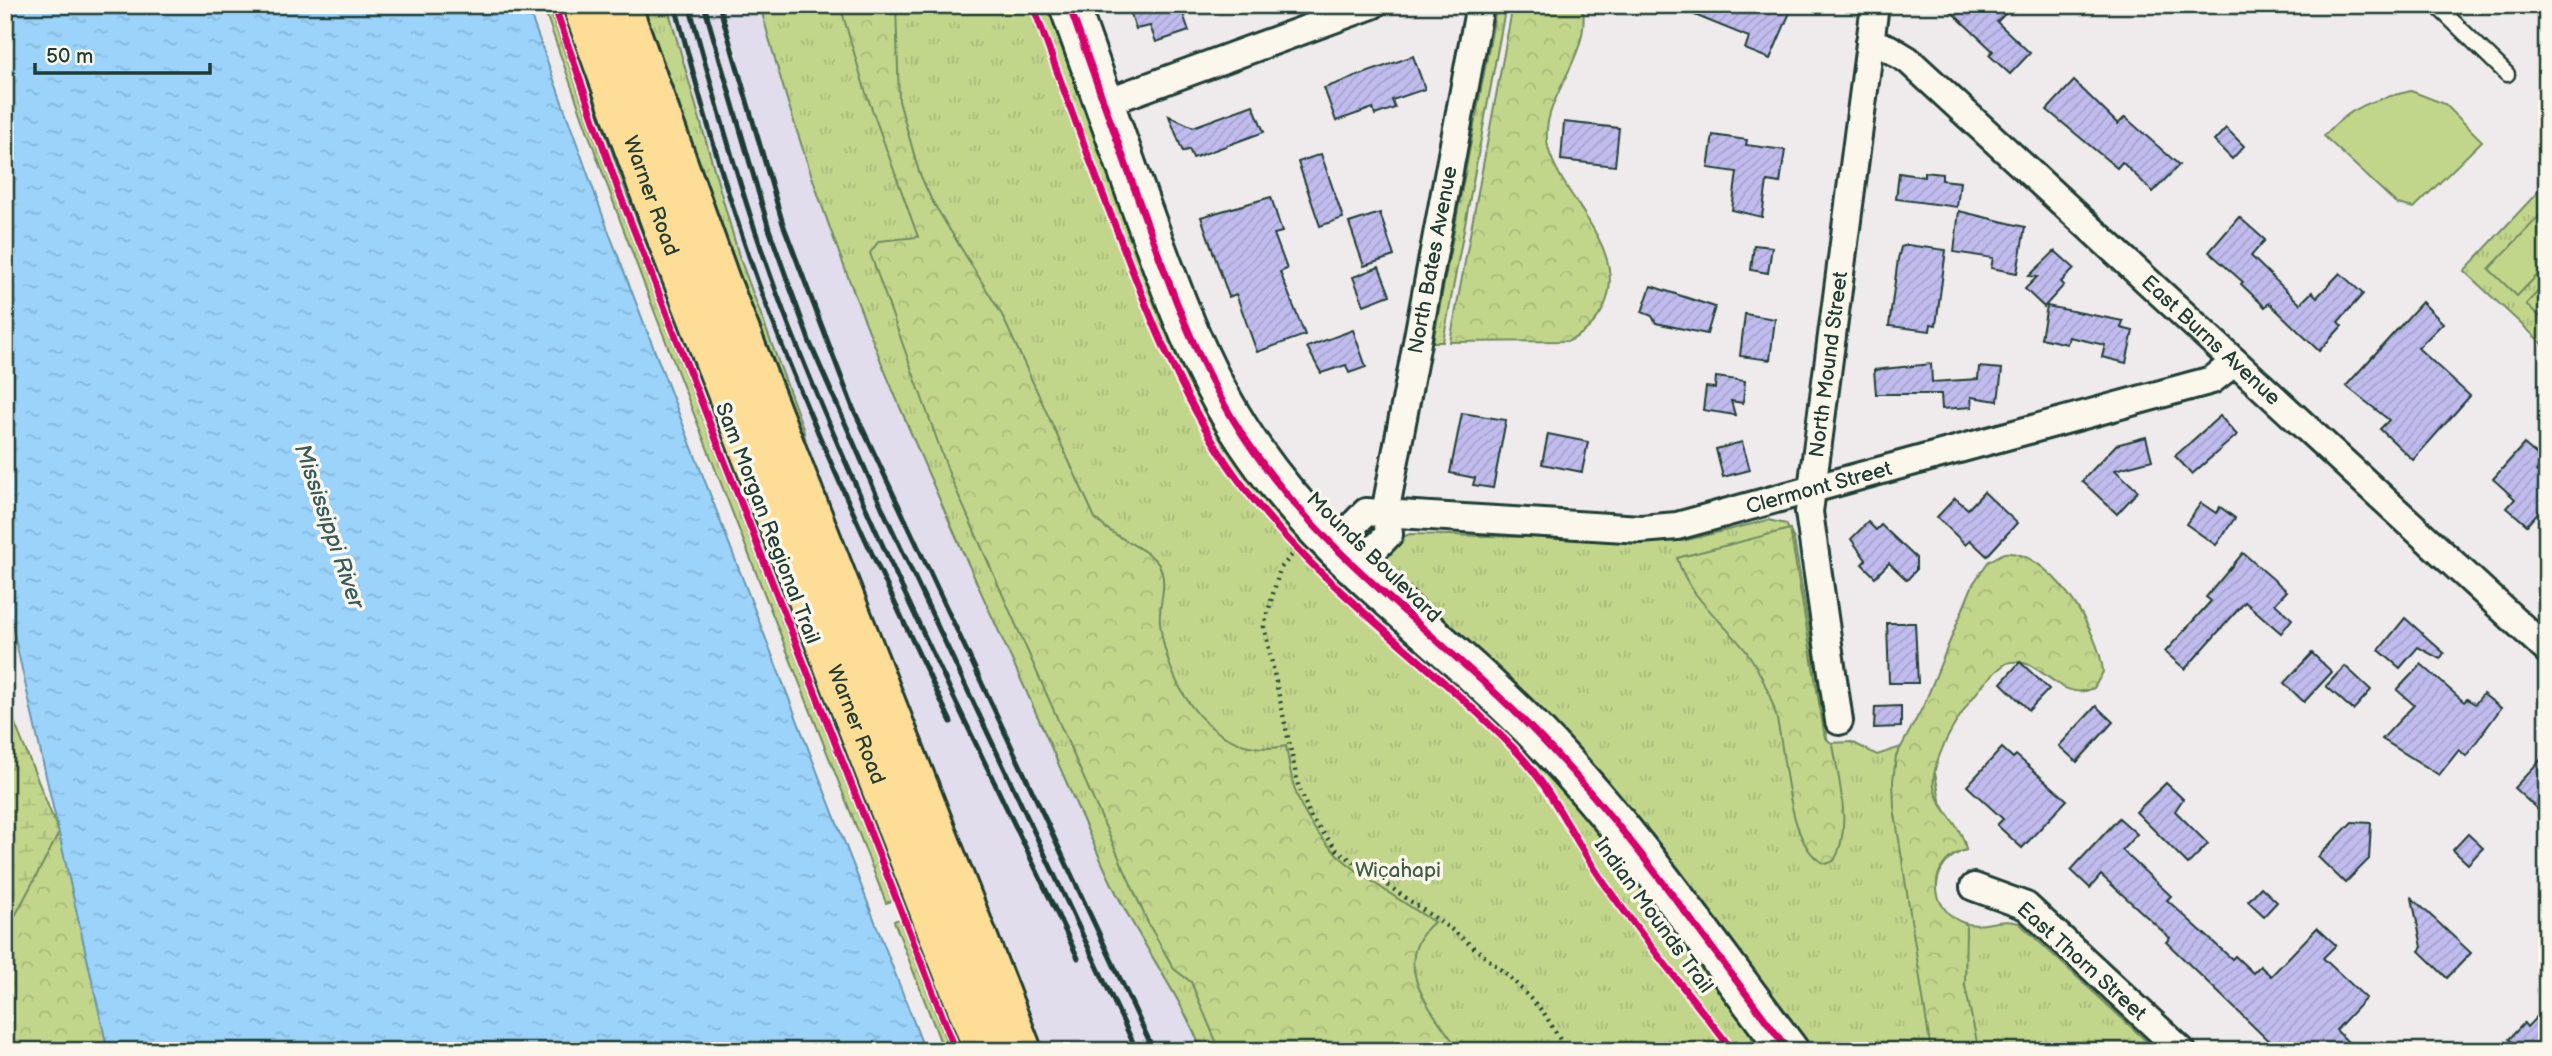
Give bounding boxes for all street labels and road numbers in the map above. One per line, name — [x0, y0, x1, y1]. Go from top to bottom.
street label: Warner Road — [618, 133, 684, 260]
street label: North Bates Avenue — [1403, 164, 1463, 356]
street label: North Mound Street — [1804, 269, 1853, 459]
street label: East Burns Avenue — [2136, 270, 2286, 411]
street label: Sam Morgan Regional Trail — [710, 399, 825, 647]
street label: Clermont Street — [1743, 456, 1895, 520]
street label: Mounds Boulevard — [1301, 487, 1446, 628]
street label: Warner Road — [821, 661, 891, 788]
street label: Indian Mounds Trail — [1589, 833, 1718, 998]
street label: East Thorn Street — [2012, 897, 2152, 1026]

